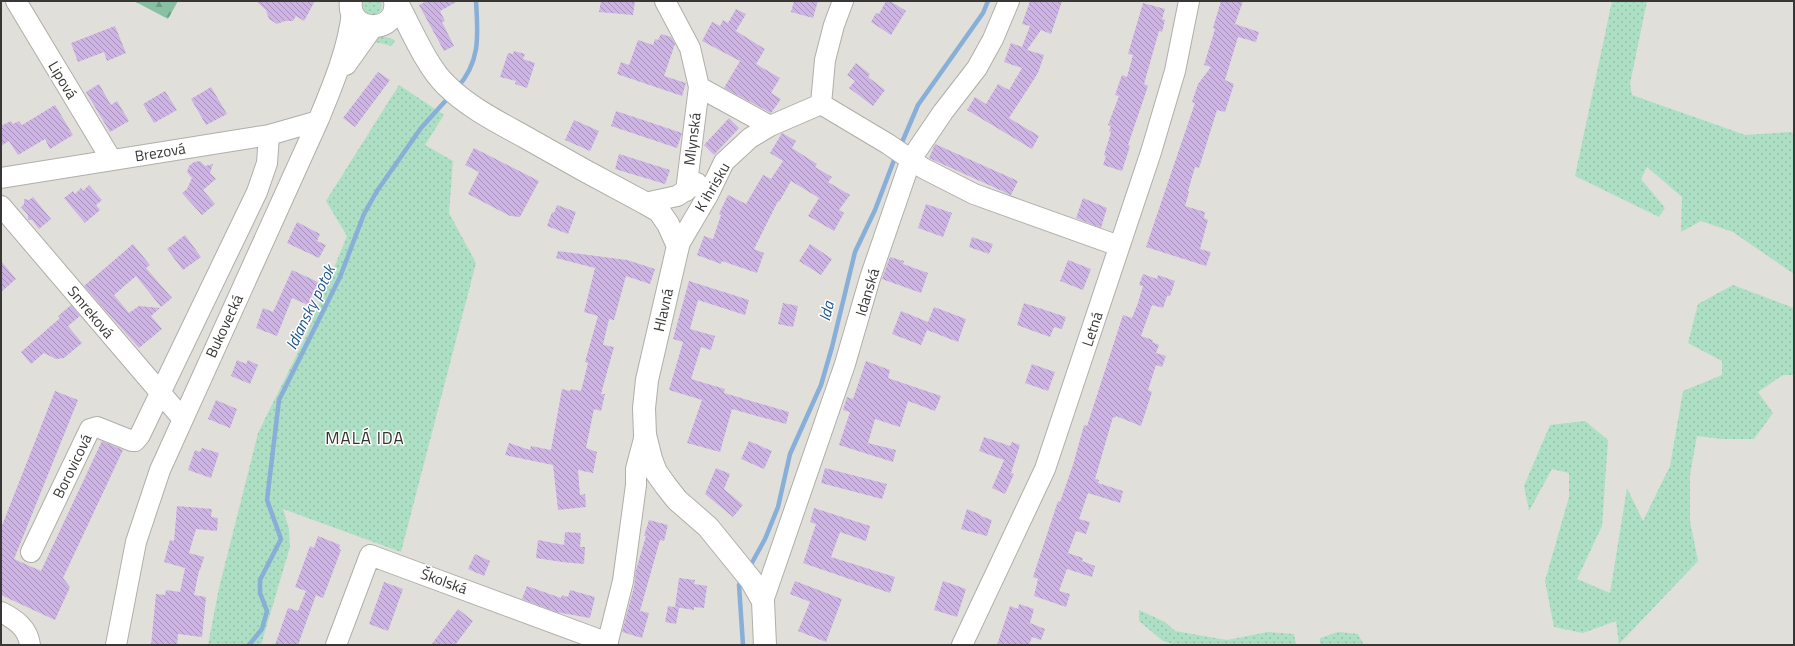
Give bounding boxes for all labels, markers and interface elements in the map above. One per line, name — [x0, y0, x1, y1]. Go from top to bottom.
street label: Lipová — [43, 57, 84, 104]
street label: Mlynská — [677, 111, 707, 167]
street label: Brezová — [133, 137, 187, 167]
street label: K ihrisku — [689, 158, 735, 216]
water label: Idiansky potok — [279, 259, 342, 353]
street label: Idanská — [849, 265, 885, 319]
street label: Smreková — [62, 281, 120, 344]
street label: Hlavná — [647, 286, 679, 334]
street label: Bukovecká — [199, 290, 249, 362]
water label: Ida — [812, 298, 840, 323]
street label: Letná — [1076, 308, 1109, 349]
district label: MALÁ IDA — [325, 425, 405, 451]
street label: Borovicová — [46, 429, 98, 502]
street label: Školská — [417, 562, 471, 600]

